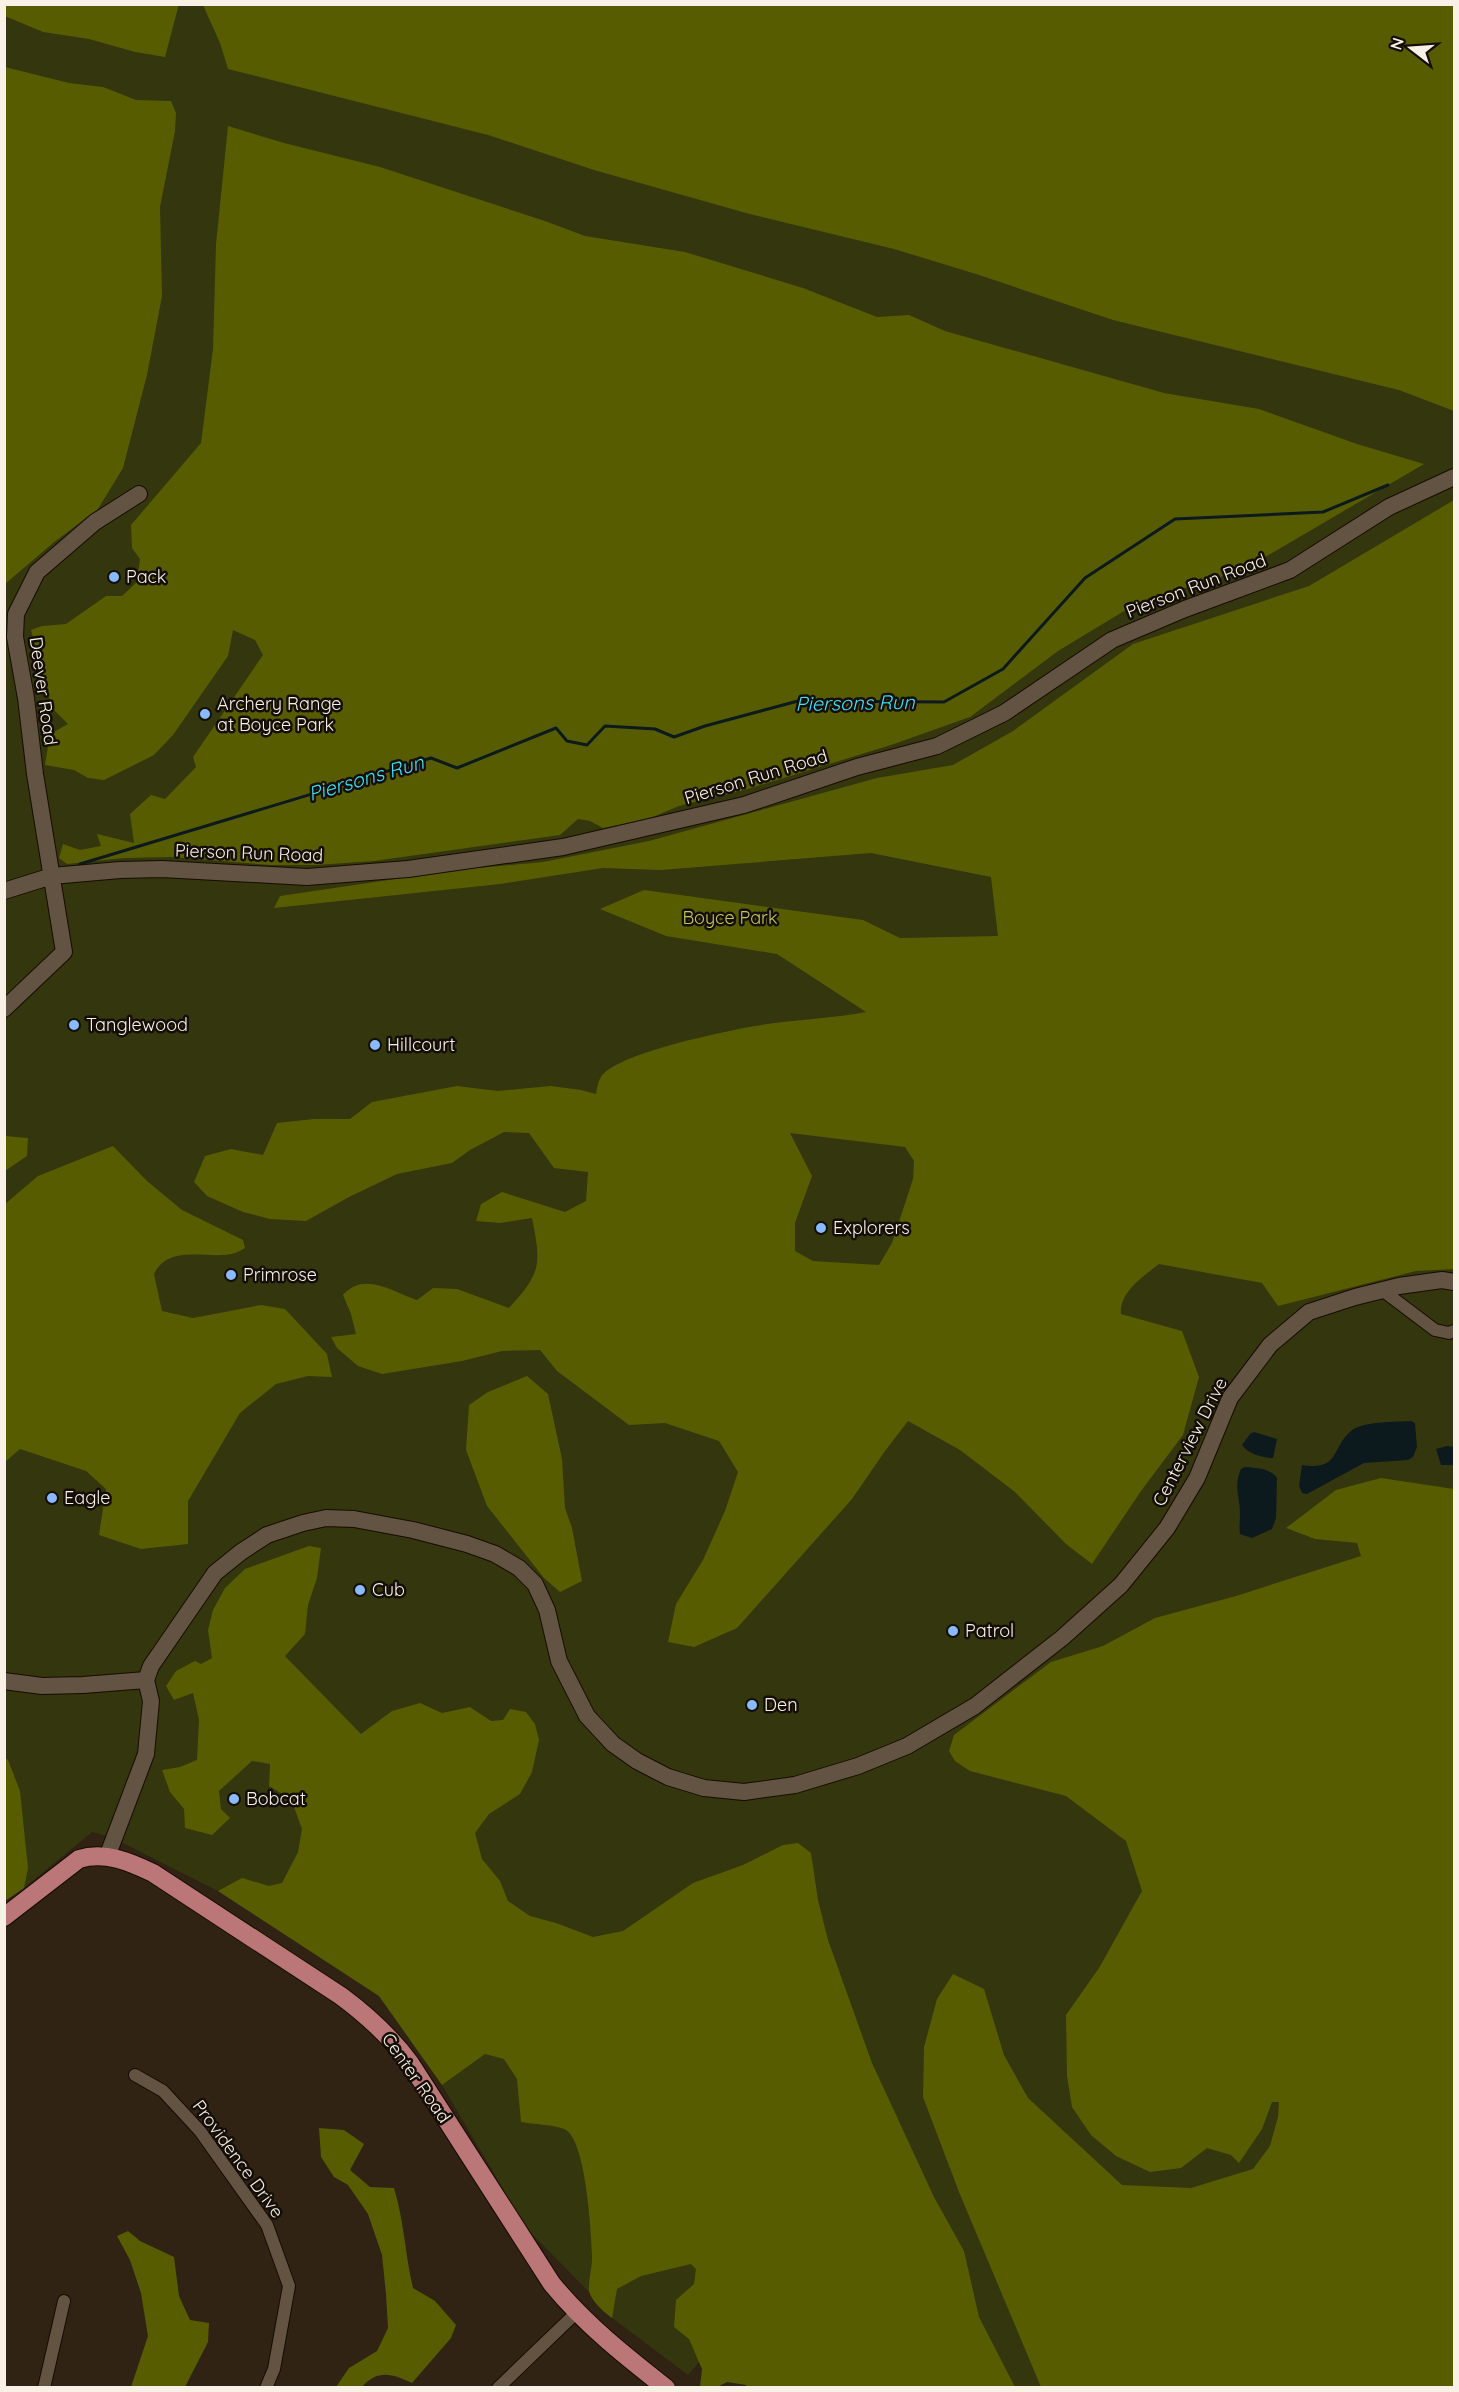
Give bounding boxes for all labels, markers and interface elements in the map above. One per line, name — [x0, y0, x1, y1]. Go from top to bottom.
north arrow — [1381, 18, 1441, 78]
text: N — [1385, 35, 1408, 52]
street label: Pierson Run Road — [1122, 548, 1269, 623]
place label: Pack — [126, 565, 167, 588]
marker: Pack — [107, 570, 121, 584]
street label: Deever Road — [24, 635, 62, 747]
water label: Piersons Run — [795, 689, 915, 716]
place label: Archery Range at Boyce Park — [217, 692, 341, 736]
marker: Archery Range at Boyce Park — [198, 707, 212, 721]
street label: Pierson Run Road — [682, 744, 830, 809]
water label: Piersons Run — [305, 749, 427, 806]
street label: Pierson Run Road — [174, 838, 324, 867]
park label: Boyce Park — [682, 906, 778, 929]
place label: Tanglewood — [86, 1013, 188, 1036]
marker: Tanglewood — [67, 1018, 81, 1032]
place label: Hillcourt — [387, 1033, 455, 1056]
marker: Hillcourt — [368, 1038, 382, 1052]
place label: Explorers — [833, 1216, 910, 1239]
marker: Explorers — [814, 1221, 828, 1235]
place label: Primrose — [243, 1263, 317, 1286]
marker: Primrose — [224, 1268, 238, 1282]
street label: Centerview Drive — [1147, 1373, 1232, 1510]
place label: Eagle — [64, 1486, 111, 1509]
marker: Eagle — [45, 1491, 59, 1505]
place label: Cub — [372, 1578, 405, 1601]
marker: Cub — [353, 1583, 367, 1597]
place label: Patrol — [965, 1619, 1014, 1642]
marker: Patrol — [946, 1624, 960, 1638]
place label: Den — [764, 1693, 798, 1716]
marker: Den — [745, 1698, 759, 1712]
place label: Bobcat — [246, 1787, 306, 1810]
marker: Bobcat — [227, 1792, 241, 1806]
street label: Center Road — [377, 2028, 456, 2127]
street label: Providence Drive — [188, 2095, 289, 2222]

